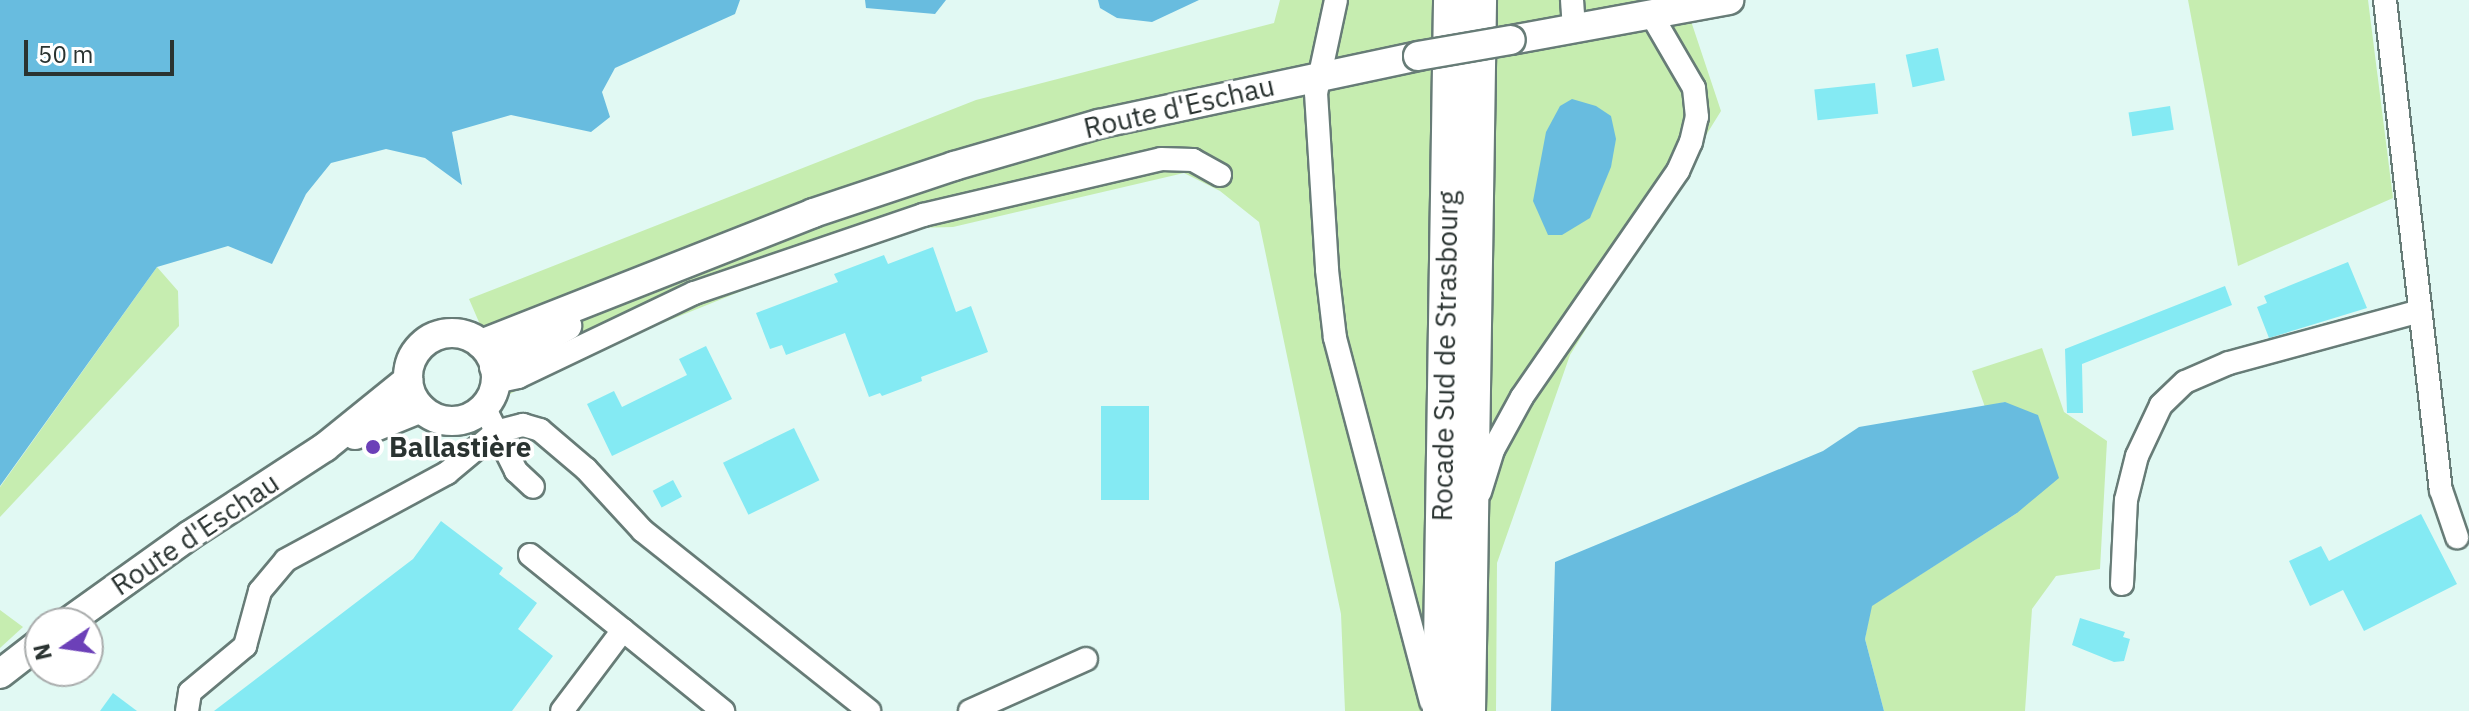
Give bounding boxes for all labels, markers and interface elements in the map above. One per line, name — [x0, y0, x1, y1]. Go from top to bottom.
scale bar — [28, 24, 178, 74]
text: 50 m — [38, 38, 93, 70]
street label: Route d'Eschau — [1080, 69, 1278, 145]
street label: Rocade Sud de Strasbourg — [1425, 190, 1465, 522]
place label: Ballastière — [389, 430, 532, 464]
marker: Ballastière — [364, 438, 382, 456]
street label: Route d'Eschau — [105, 466, 285, 602]
north arrow — [24, 607, 104, 687]
text: N — [26, 641, 58, 663]

